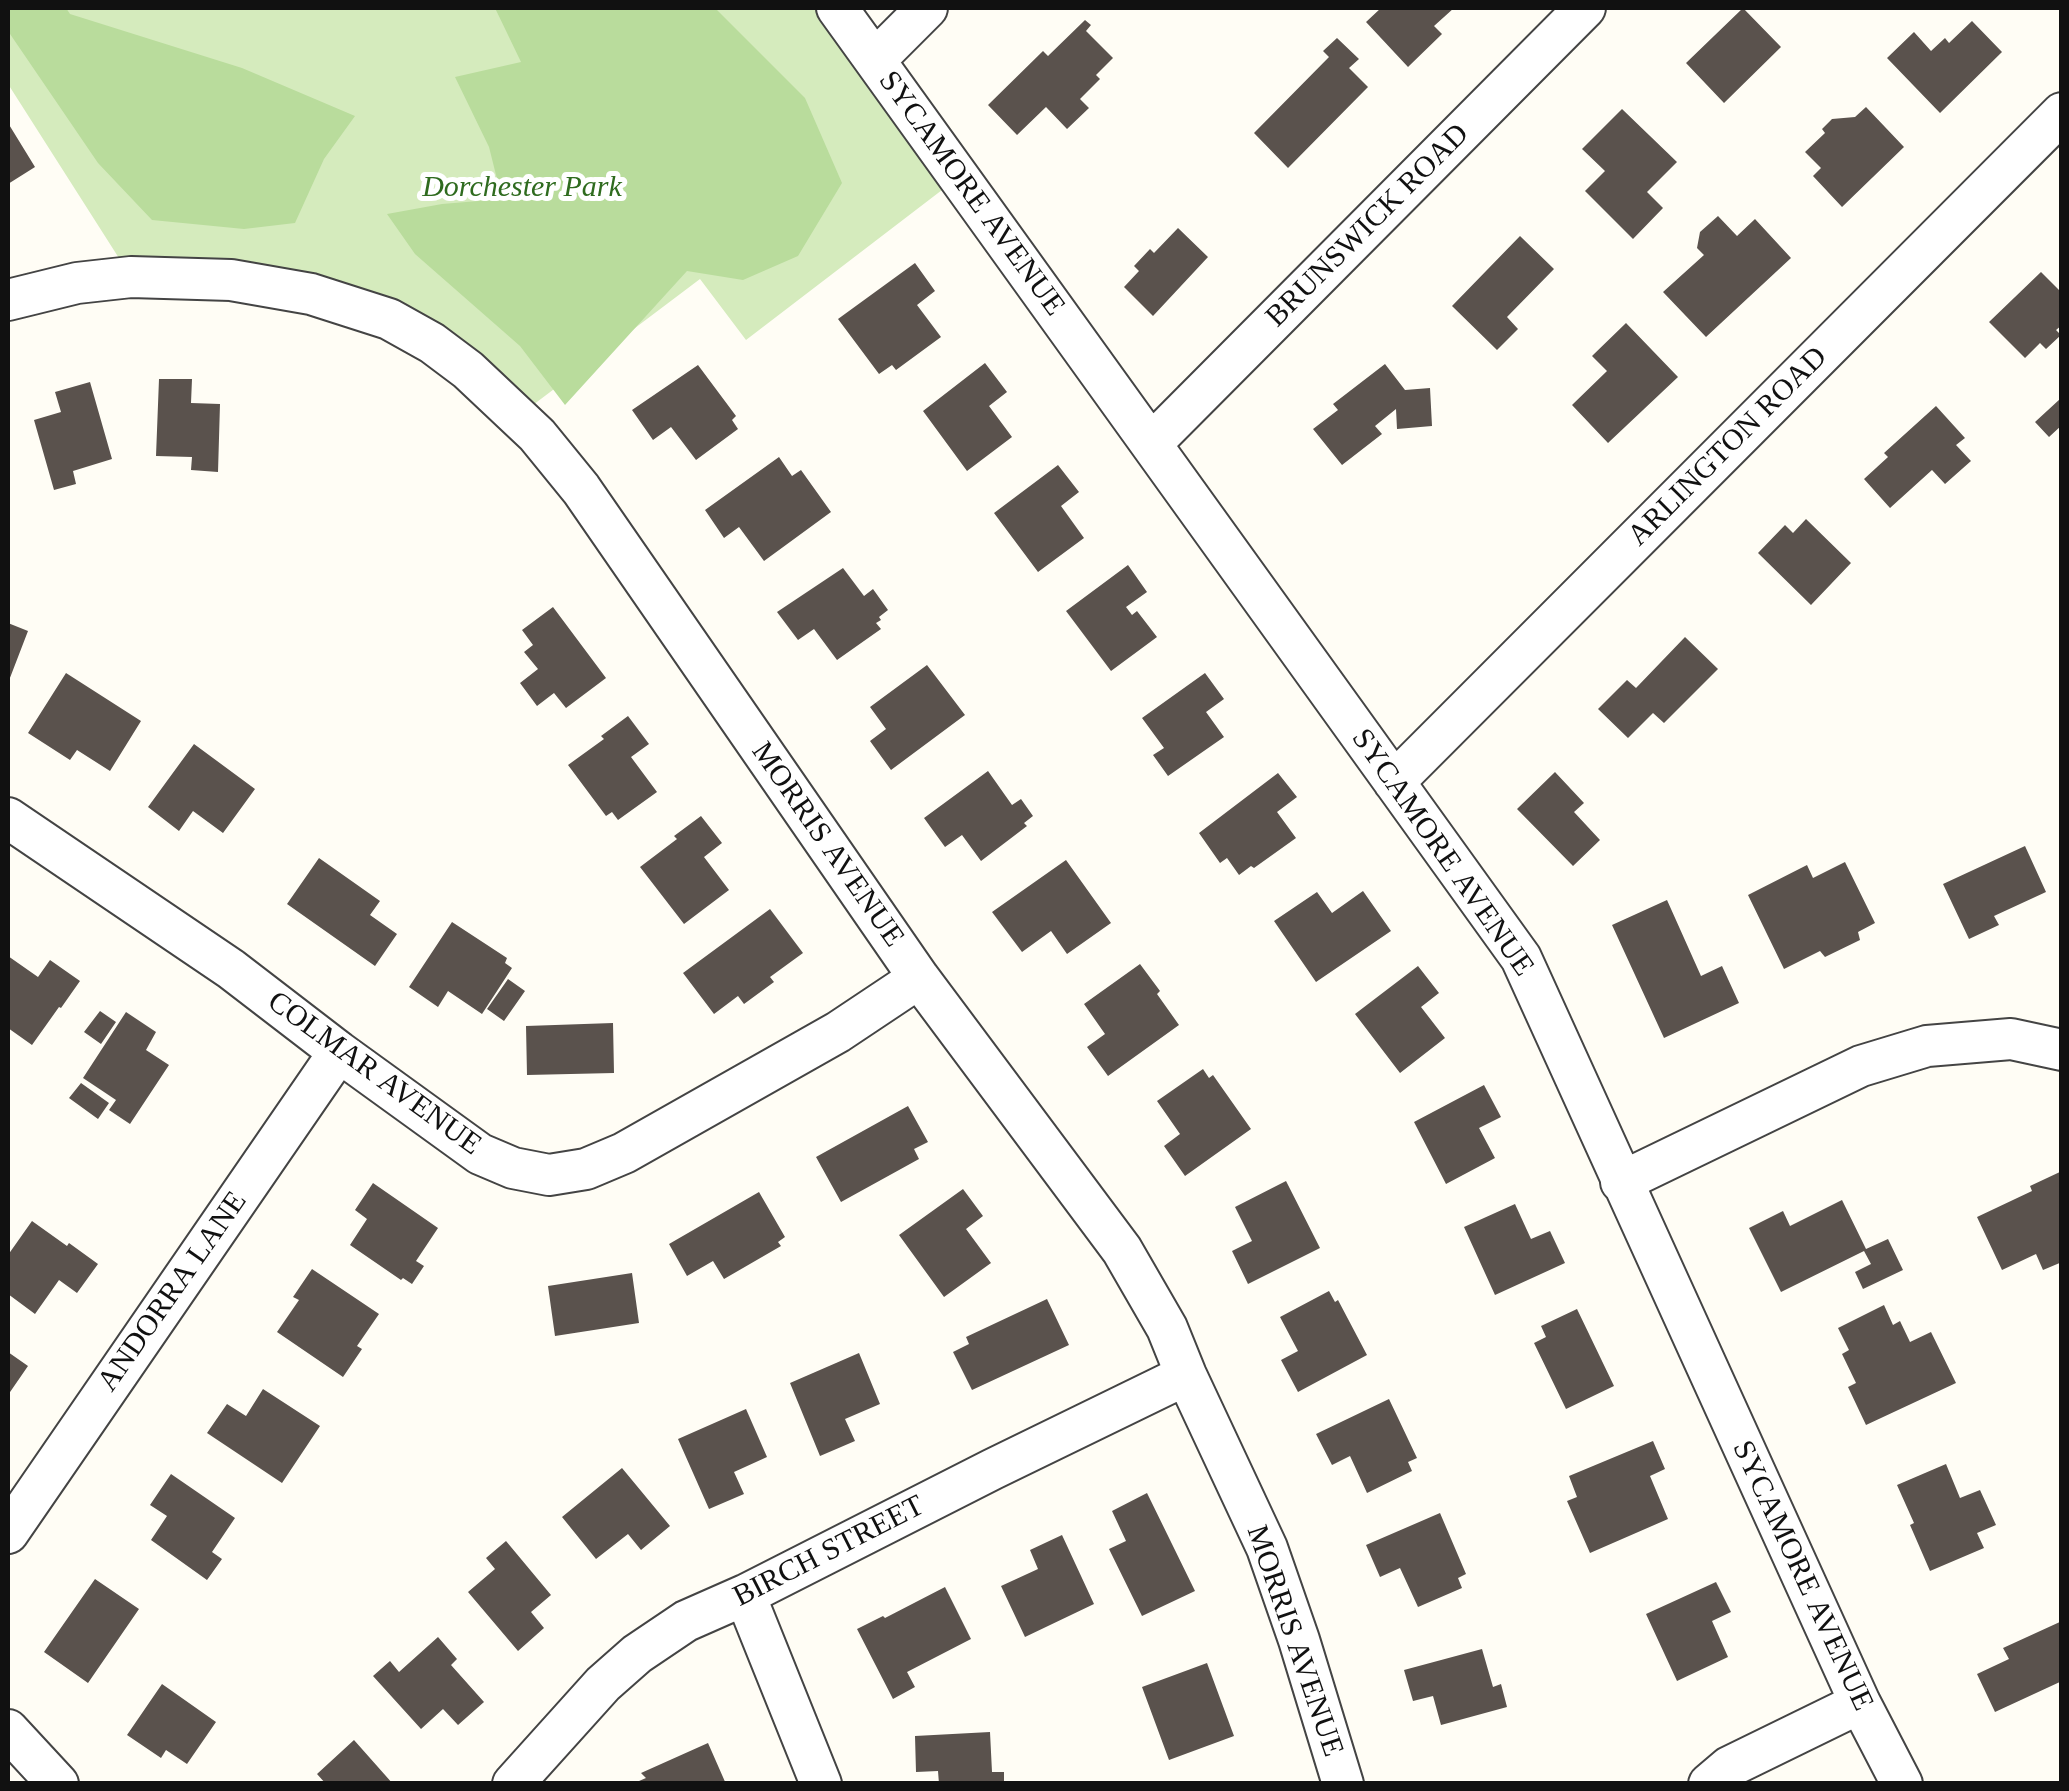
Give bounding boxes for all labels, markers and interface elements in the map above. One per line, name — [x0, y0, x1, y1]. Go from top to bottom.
street label: SYCAMORE AVENUE — [870, 65, 1072, 323]
street label: BRUNSWICK ROAD — [1259, 117, 1477, 335]
park label: Dorchester Park — [422, 170, 622, 206]
street label: ARLINGTON ROAD — [1621, 340, 1835, 554]
street label: SYCAMORE AVENUE — [1343, 722, 1541, 984]
street label: MORRIS AVENUE — [743, 736, 911, 954]
street label: COLMAR AVENUE — [260, 984, 488, 1164]
street label: ANDORRA LANE — [91, 1185, 255, 1399]
street label: SYCAMORE AVENUE — [1724, 1435, 1880, 1717]
street label: BIRCH STREET — [728, 1488, 930, 1616]
street label: MORRIS AVENUE — [1238, 1521, 1350, 1761]

